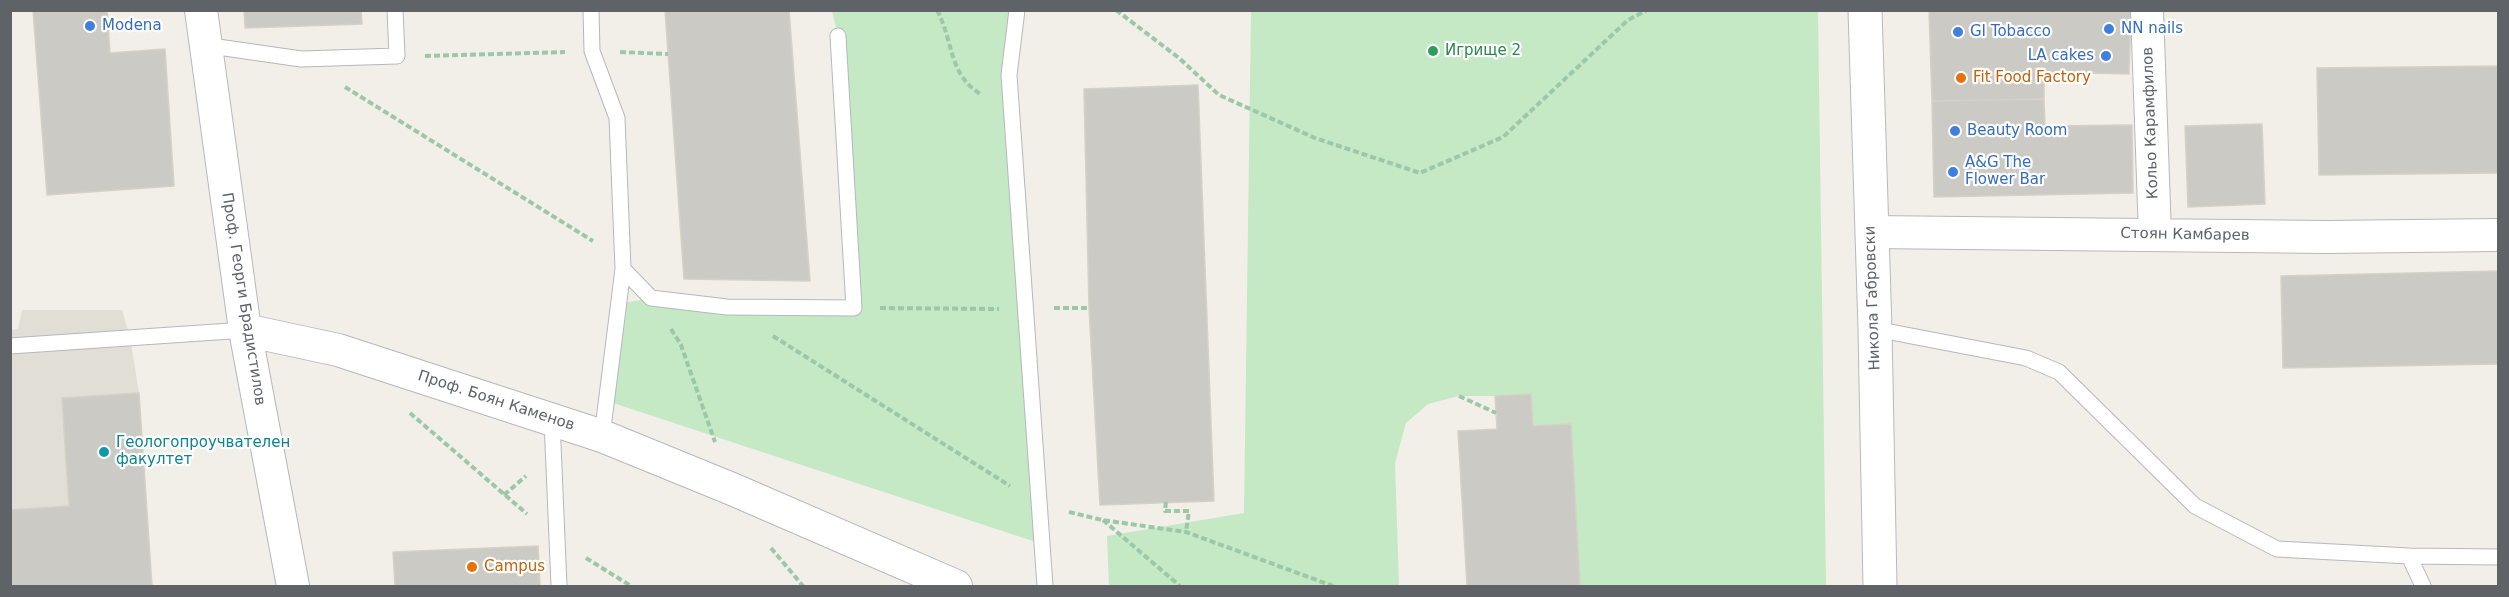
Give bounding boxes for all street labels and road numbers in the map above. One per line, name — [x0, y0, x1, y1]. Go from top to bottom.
street label: Кольо Карамфилов — [2139, 47, 2163, 199]
street label: Проф. Георги Брадистилов — [217, 191, 269, 407]
street label: Никола Габровски — [1861, 225, 1885, 371]
street label: Стоян Камбарев — [2120, 225, 2250, 245]
street label: Проф. Боян Каменов — [415, 367, 577, 435]

